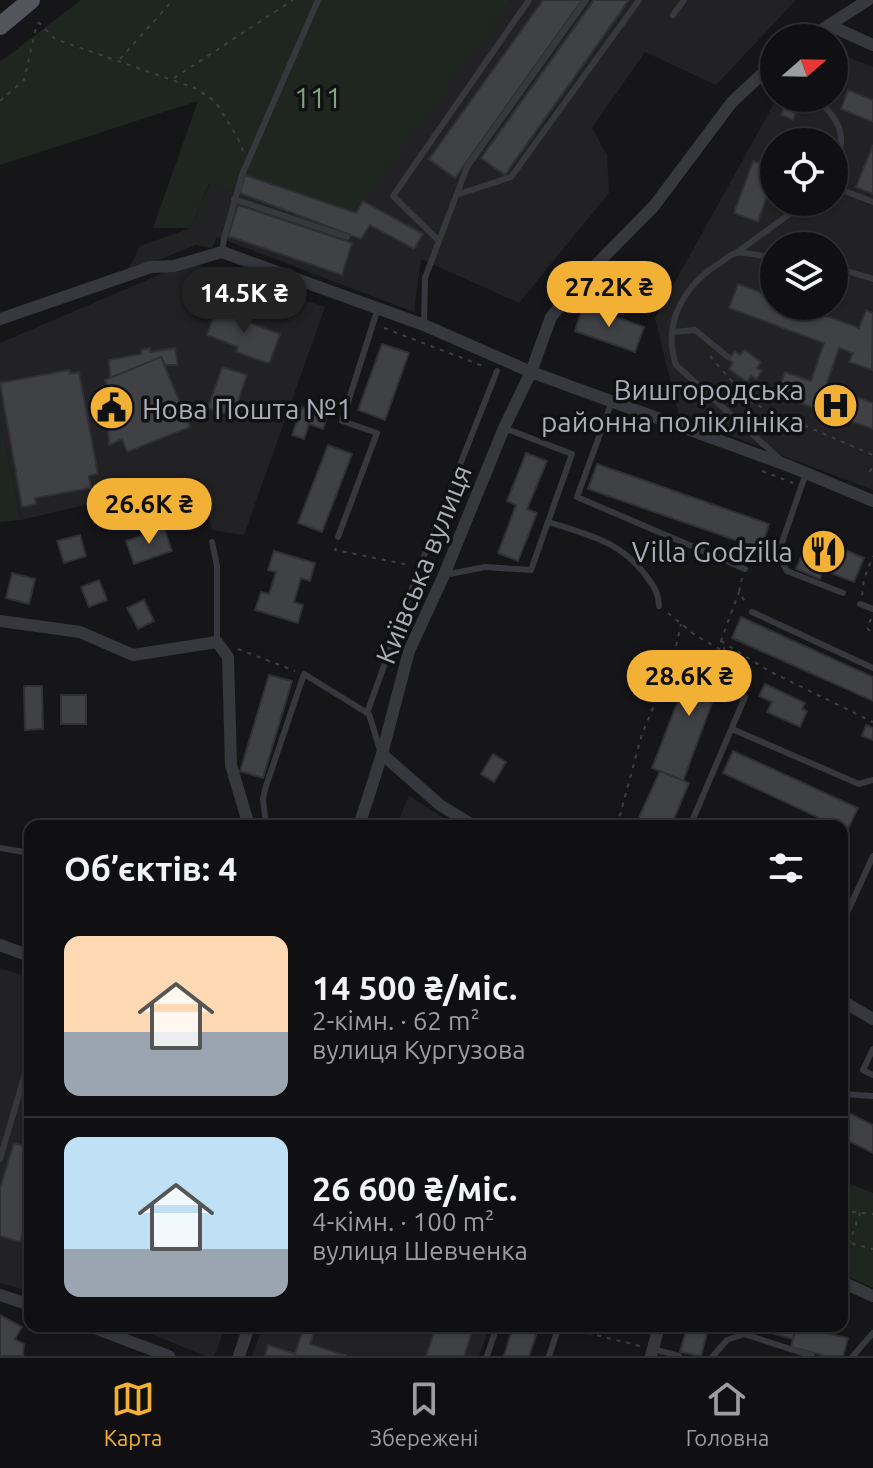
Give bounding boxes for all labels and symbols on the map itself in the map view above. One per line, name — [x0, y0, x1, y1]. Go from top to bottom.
north arrow — [760, 24, 848, 112]
park label: 111 — [294, 82, 342, 113]
pin: 27.2K ₴ — [535, 261, 683, 329]
pin: 14.5K ₴ — [170, 267, 318, 335]
place label: Вишгородська районна поліклініка — [541, 374, 804, 437]
hospital icon: Вишгородська районна поліклініка — [811, 381, 859, 429]
public building icon: Нова Пошта №1 — [87, 384, 135, 432]
place label: Нова Пошта №1 — [142, 393, 352, 424]
street label: Київська вулиця — [369, 460, 477, 668]
pin: 26.6K ₴ — [75, 478, 223, 546]
restaurant icon: Villa Godzilla — [800, 527, 848, 575]
place label: Villa Godzilla — [632, 536, 793, 567]
pin: 28.6K ₴ — [615, 650, 763, 718]

